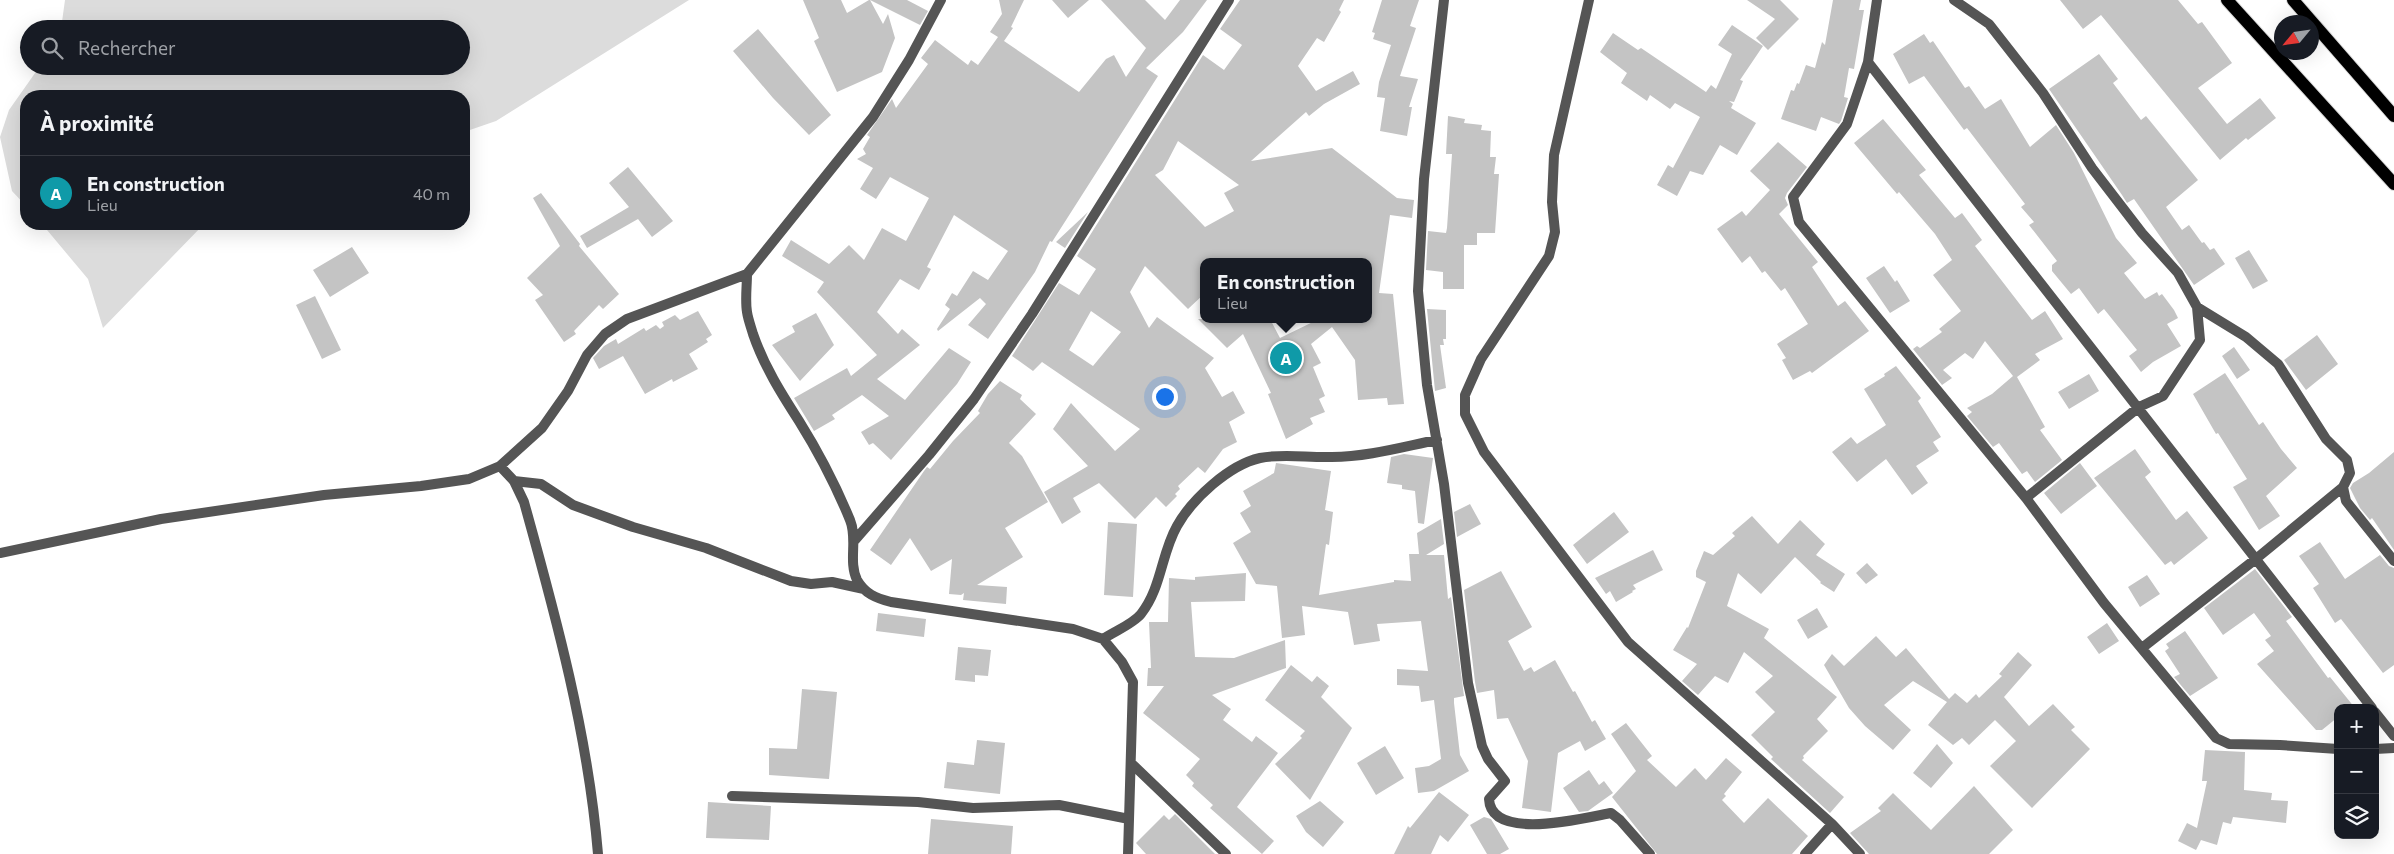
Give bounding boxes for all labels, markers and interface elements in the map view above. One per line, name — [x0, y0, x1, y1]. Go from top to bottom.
north arrow — [2274, 15, 2319, 60]
search box — [20, 20, 470, 75]
icon: search — [38, 34, 66, 62]
text: Rechercher — [78, 36, 176, 59]
text: À proximité — [40, 110, 154, 135]
text: En construction — [87, 172, 225, 195]
text: A — [50, 184, 62, 203]
text: 40 m — [413, 184, 450, 203]
text: Lieu — [87, 195, 118, 214]
popup — [1200, 258, 1372, 323]
text: En construction — [1217, 270, 1355, 293]
text: Lieu — [1217, 293, 1248, 312]
pin: A — [1270, 339, 1302, 377]
your location — [1152, 384, 1178, 410]
map controls — [2334, 704, 2379, 839]
button: + — [2334, 704, 2379, 749]
button: − — [2334, 749, 2379, 794]
button: layers — [2334, 794, 2379, 839]

